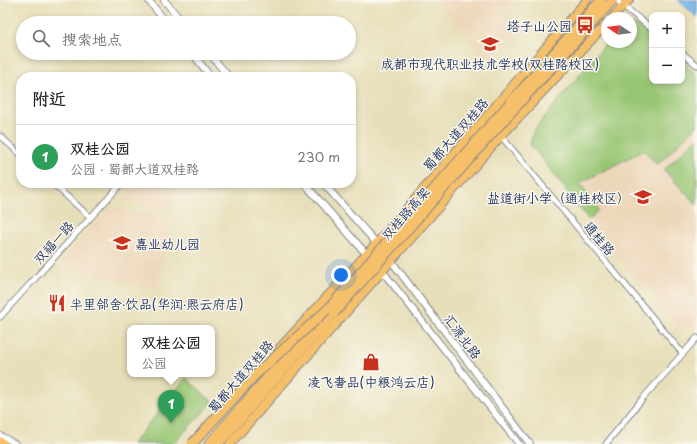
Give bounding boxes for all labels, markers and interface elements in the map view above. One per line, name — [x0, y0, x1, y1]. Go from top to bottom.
north arrow — [601, 12, 637, 48]
map controls — [649, 12, 685, 84]
button: + — [649, 12, 685, 48]
bus stop icon: 塔子山公园 — [575, 15, 595, 35]
search box — [16, 16, 356, 60]
place label: 塔子山公园 — [507, 16, 572, 35]
icon: search — [30, 27, 52, 49]
text: 搜索地点 — [62, 27, 122, 50]
school or university icon: 成都市现代职业技术学校(双桂路校区) — [480, 34, 500, 54]
button: − — [649, 48, 685, 84]
place label: 成都市现代职业技术学校(双桂路校区) — [381, 54, 599, 73]
text: 附近 — [32, 85, 66, 111]
street label: 蜀都大道双桂路 — [418, 93, 492, 175]
text: 双桂公园 — [70, 136, 130, 159]
text: 1 — [42, 147, 48, 166]
text: 230 m — [298, 147, 340, 166]
text: 公园 · 蜀都大道双桂路 — [70, 159, 199, 178]
street label: 双桂路高架 — [377, 182, 433, 244]
school or university icon: 盐道街小学（通桂校区） — [633, 187, 653, 207]
place label: 盐道街小学（通桂校区） — [487, 188, 630, 207]
street label: 双福一路 — [29, 216, 77, 268]
street label: 通桂路 — [580, 217, 620, 259]
school or university icon: 嘉业幼儿园 — [112, 233, 132, 253]
place label: 嘉业幼儿园 — [135, 234, 200, 253]
your location — [331, 265, 351, 285]
restaurant icon: 半里邻舍·饮品(华润·熙云府店) — [47, 293, 67, 313]
place label: 半里邻舍·饮品(华润·熙云府店) — [70, 294, 244, 313]
street label: 汇源北路 — [440, 310, 486, 362]
popup — [127, 325, 215, 377]
text: 双桂公园 — [141, 330, 201, 353]
street label: 蜀都大道双桂路 — [203, 335, 277, 417]
shop icon: 凌飞奢品(中粮鸿云店) — [361, 352, 381, 372]
text: 公园 — [141, 353, 167, 372]
place label: 凌飞奢品(中粮鸿云店) — [307, 372, 435, 391]
pin: 1 — [158, 390, 184, 423]

